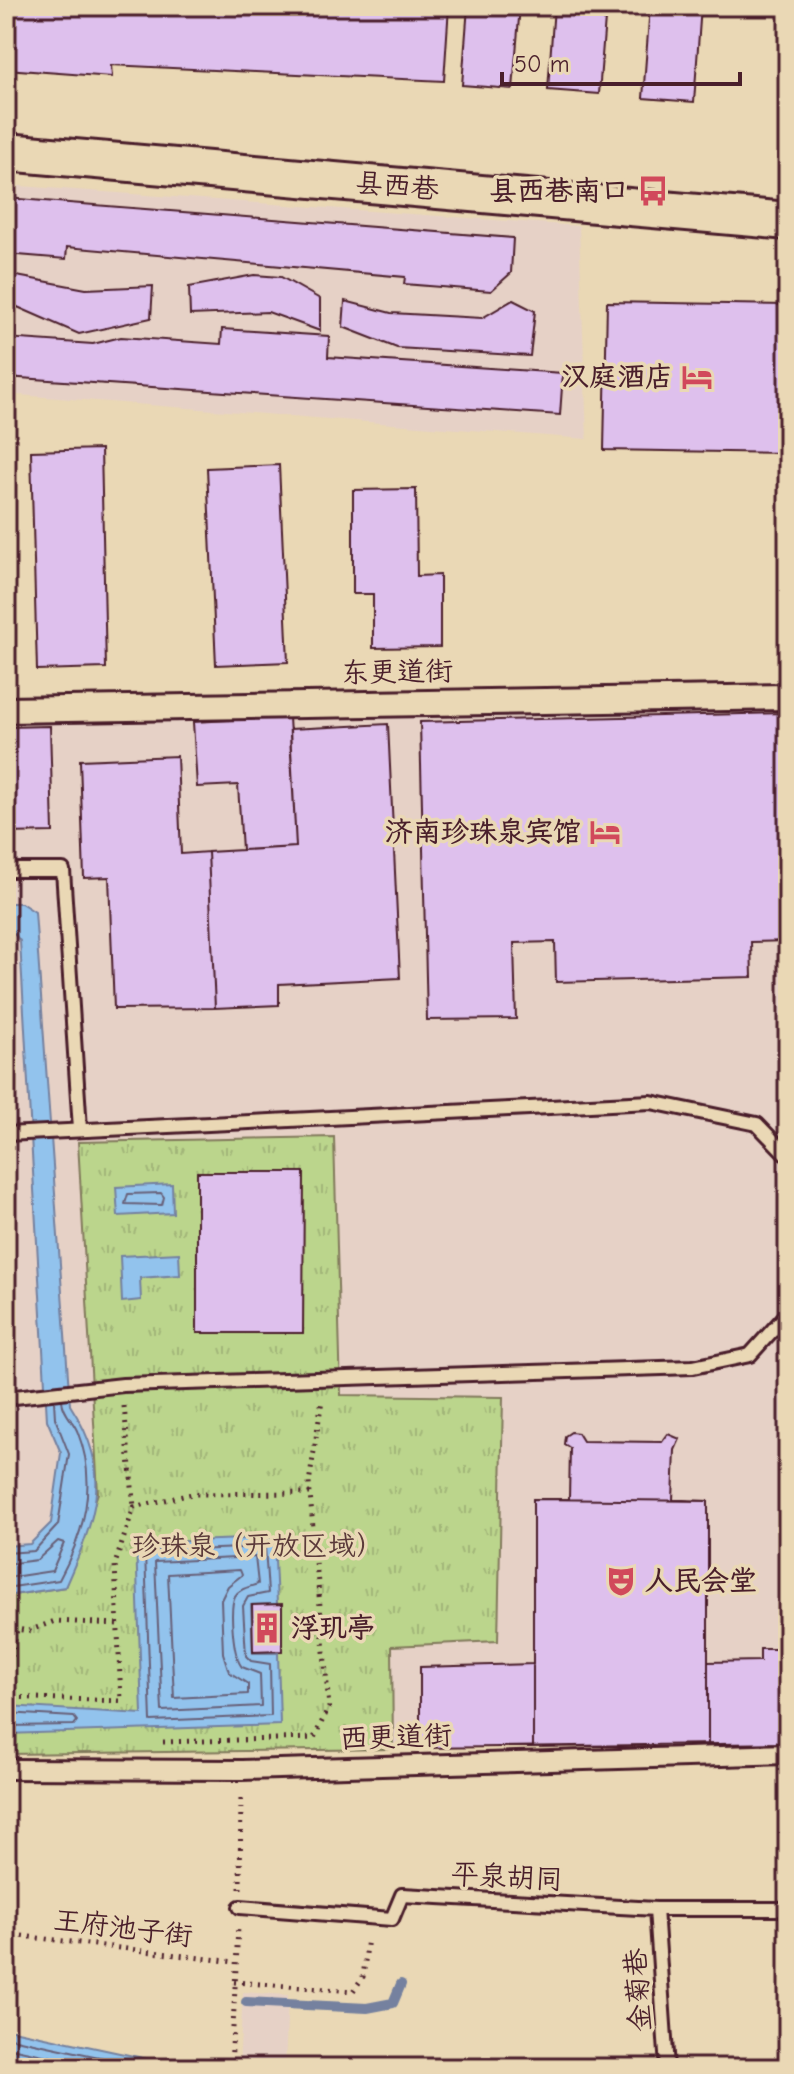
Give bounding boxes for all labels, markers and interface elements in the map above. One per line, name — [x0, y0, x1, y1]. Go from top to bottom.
scale bar — [502, 36, 740, 86]
text: 50 m — [514, 50, 570, 78]
street label: 县西巷 — [354, 166, 441, 206]
bus stop icon: 县西巷南口 — [636, 174, 670, 208]
place label: 县西巷南口 — [489, 175, 629, 207]
hotel icon: 汉庭酒店 — [680, 360, 714, 394]
place label: 汉庭酒店 — [561, 361, 673, 393]
street label: 东更道街 — [341, 655, 453, 689]
hotel icon: 济南珍珠泉宾馆 — [588, 815, 622, 849]
place label: 济南珍珠泉宾馆 — [385, 816, 581, 848]
park label: 珍珠泉（开放区域） — [132, 1530, 384, 1562]
theatre icon: 人民会堂 — [604, 1564, 638, 1598]
place label: 人民会堂 — [645, 1565, 757, 1597]
building icon: 浮玑亭 — [250, 1611, 284, 1645]
place label: 浮玑亭 — [291, 1612, 375, 1644]
street label: 西更道街 — [339, 1719, 453, 1755]
street label: 平泉胡同 — [450, 1858, 564, 1896]
street label: 王府池子街 — [52, 1904, 194, 1952]
street label: 金菊巷 — [619, 1946, 657, 2033]

